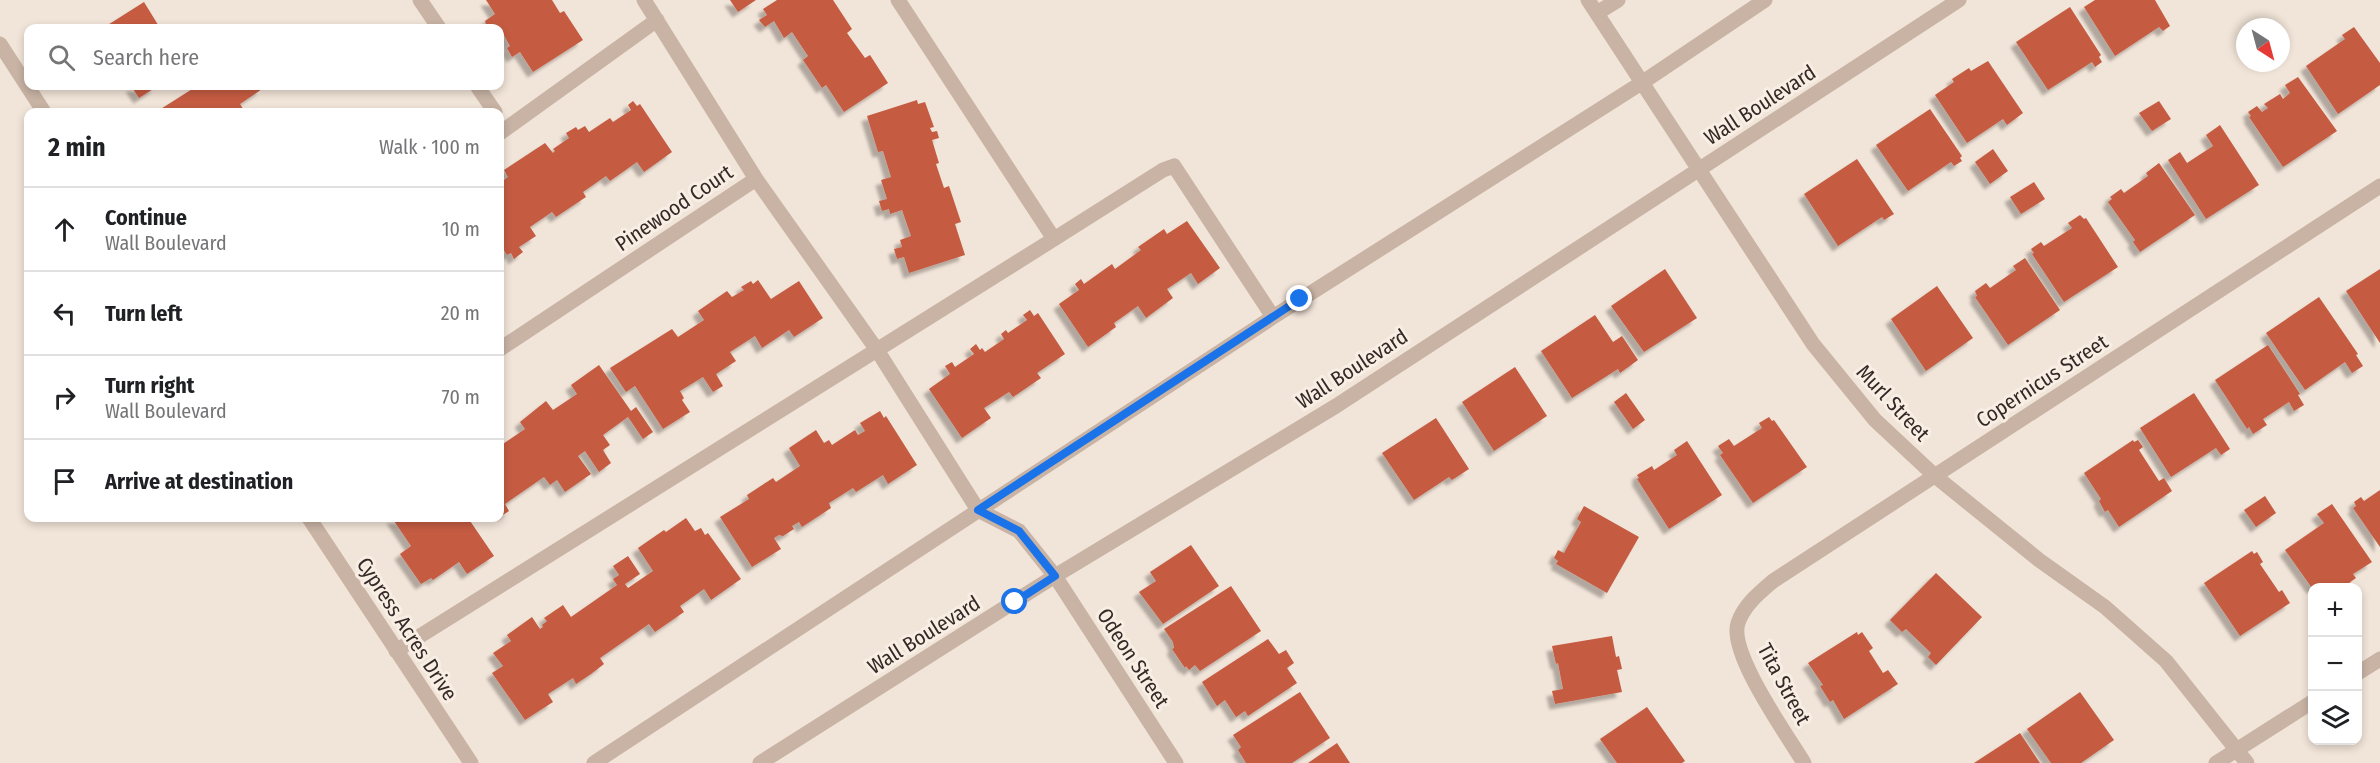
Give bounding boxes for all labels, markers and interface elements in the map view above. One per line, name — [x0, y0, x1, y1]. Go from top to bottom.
north arrow — [2236, 18, 2290, 72]
search box — [24, 24, 504, 90]
icon: search — [45, 41, 78, 74]
text: Search here — [93, 44, 199, 71]
street label: Wall Boulevard — [1699, 59, 1821, 151]
text: 2 min — [48, 132, 106, 163]
text: Walk · 100 m — [379, 135, 480, 159]
street label: Pinewood Court — [610, 159, 738, 257]
text: Continue — [105, 204, 187, 231]
icon: ahead — [48, 213, 81, 246]
text: 10 m — [442, 217, 480, 241]
text: Wall Boulevard — [105, 231, 227, 255]
route end — [1286, 285, 1312, 311]
icon: left — [48, 297, 81, 330]
text: Turn left — [105, 300, 183, 327]
text: 20 m — [441, 301, 480, 325]
street label: Wall Boulevard — [1291, 323, 1413, 415]
street label: Copernicus Street — [1971, 329, 2113, 433]
street label: Murl Street — [1851, 359, 1935, 447]
text: Turn right — [105, 372, 194, 399]
icon: right — [48, 381, 81, 414]
text: 70 m — [442, 385, 480, 409]
text: Wall Boulevard — [105, 399, 227, 423]
icon: arrive — [48, 465, 81, 498]
text: Arrive at destination — [105, 468, 293, 495]
street label: Cypress Acres Drive — [351, 553, 463, 705]
map controls — [2308, 583, 2362, 745]
button: + — [2308, 583, 2362, 637]
route start — [1001, 588, 1027, 614]
street label: Wall Boulevard — [863, 590, 985, 680]
street label: Odeon Street — [1091, 603, 1175, 713]
button: − — [2308, 637, 2362, 691]
street label: Tita Street — [1752, 639, 1816, 729]
button: layers — [2308, 691, 2362, 745]

